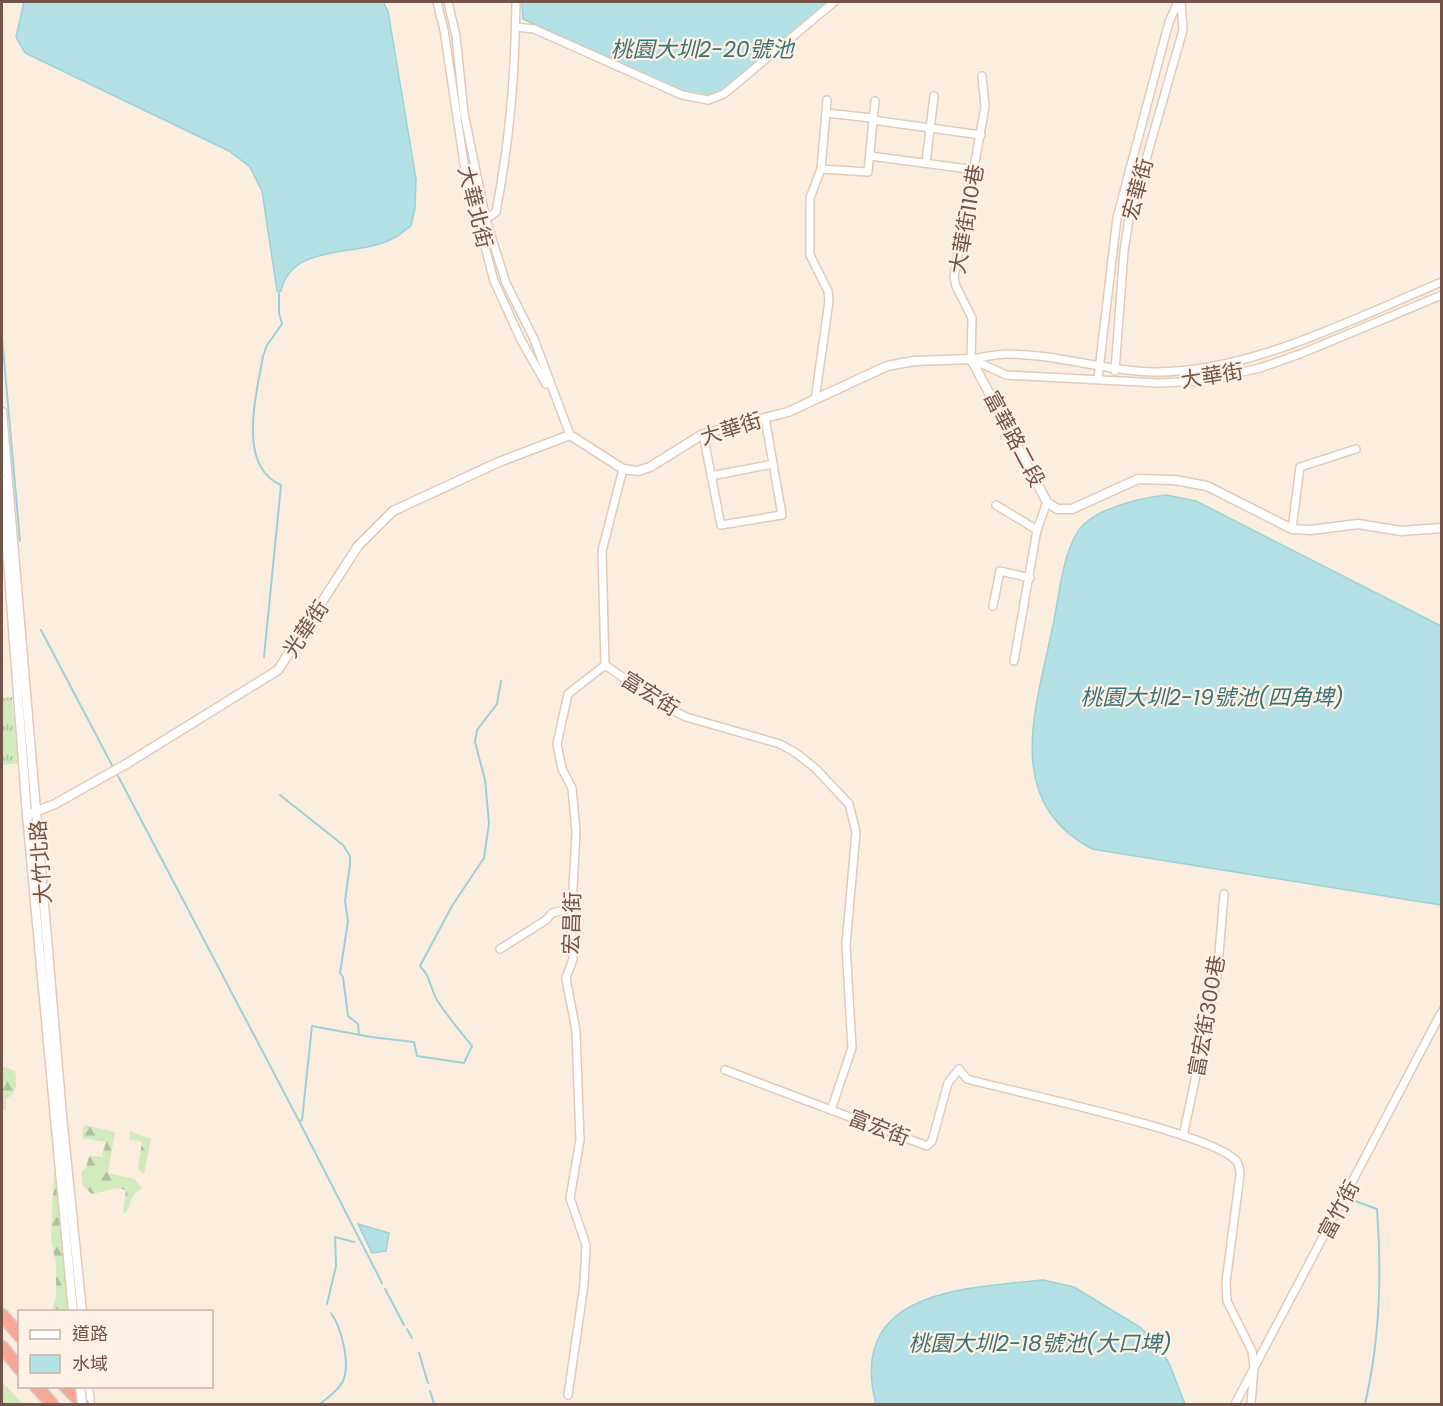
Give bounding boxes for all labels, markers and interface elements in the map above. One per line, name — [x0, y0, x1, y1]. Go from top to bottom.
water label: 桃園大圳2-20號池 — [610, 34, 796, 65]
street label: 宏華街 — [1115, 155, 1160, 223]
street label: 大華街110巷 — [943, 162, 990, 276]
street label: 大華北街 — [451, 163, 500, 251]
street label: 大華街 — [1179, 356, 1245, 395]
street label: 富華路二段 — [977, 386, 1052, 492]
street label: 大華街 — [696, 405, 765, 452]
street label: 光華街 — [276, 594, 335, 663]
street label: 富宏街 — [616, 665, 685, 723]
water label: 桃園大圳2-19號池(四角埤) — [1080, 682, 1344, 713]
street label: 大竹北路 — [23, 819, 58, 905]
street label: 宏昌街 — [556, 891, 587, 955]
street label: 富宏街300巷 — [1182, 953, 1231, 1079]
street label: 富宏街 — [845, 1103, 914, 1152]
street label: 富竹街 — [1311, 1175, 1366, 1244]
legend — [18, 1310, 213, 1388]
text: 道路 — [72, 1321, 108, 1346]
water label: 桃園大圳2-18號池(大口埤) — [908, 1328, 1172, 1359]
text: 水域 — [72, 1351, 108, 1376]

